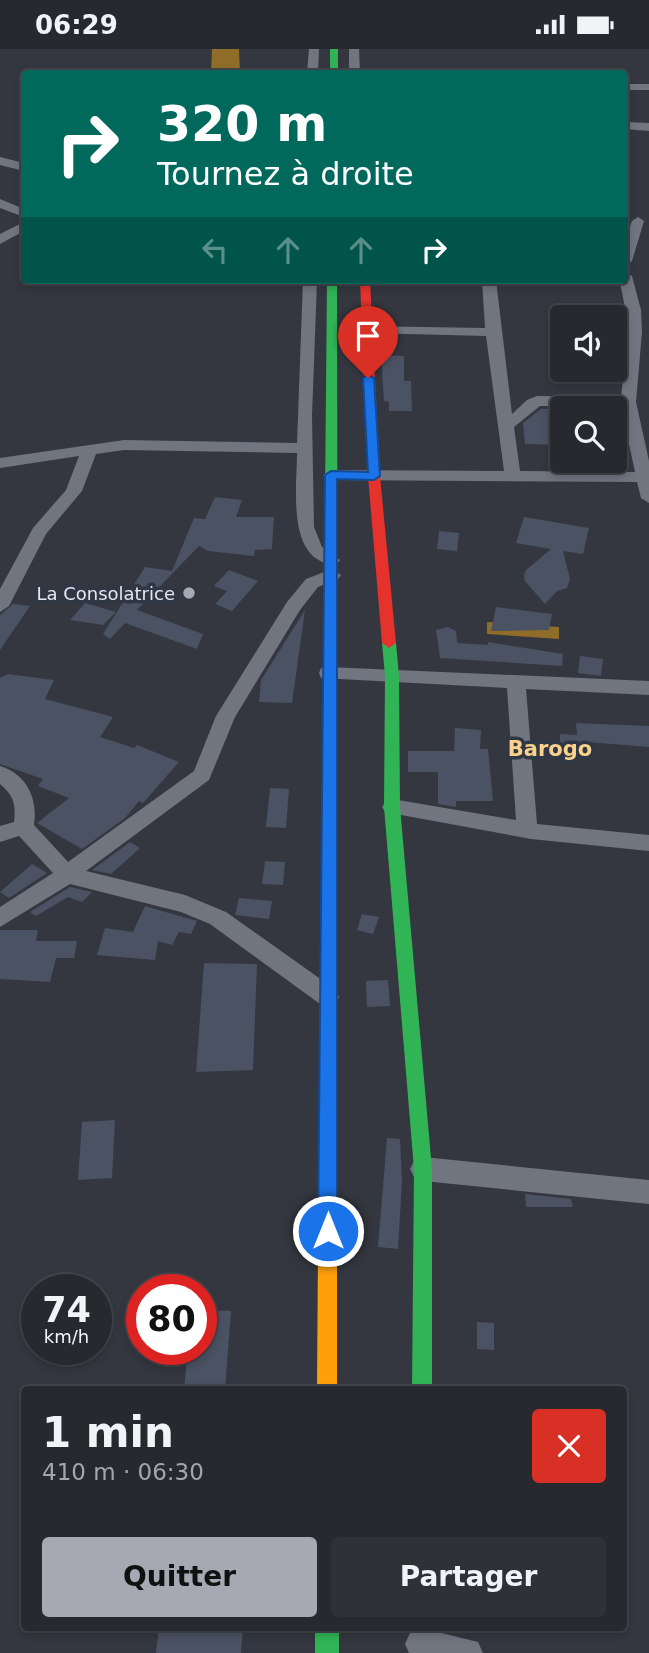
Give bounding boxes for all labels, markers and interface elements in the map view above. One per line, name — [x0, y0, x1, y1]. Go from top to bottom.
text: 06:29 — [35, 10, 118, 40]
text: 320 m — [157, 96, 327, 153]
icon: right — [42, 98, 133, 189]
text: Tournez à droite — [157, 155, 414, 193]
icon: left — [196, 231, 234, 269]
icon: ahead — [269, 231, 307, 269]
icon: ahead — [342, 231, 380, 269]
icon: right — [415, 231, 453, 269]
map controls — [550, 305, 627, 473]
button: sound — [550, 305, 627, 382]
pin — [338, 306, 398, 378]
icon: arrive — [349, 317, 387, 355]
button: search — [550, 396, 627, 473]
place label: La Consolatrice — [36, 583, 175, 604]
marker: La Consolatrice — [181, 585, 197, 601]
district label: Barogo — [508, 737, 592, 761]
position arrow — [291, 1194, 365, 1268]
speed limit sign: 80 — [126, 1274, 217, 1365]
text: 74 — [42, 1290, 91, 1330]
text: km/h — [44, 1326, 89, 1347]
text: 1 min — [42, 1408, 174, 1457]
button: close — [532, 1409, 606, 1483]
text: 410 m · 06:30 — [42, 1459, 204, 1485]
button: Quitter — [42, 1537, 317, 1617]
button: Partager — [331, 1537, 606, 1617]

